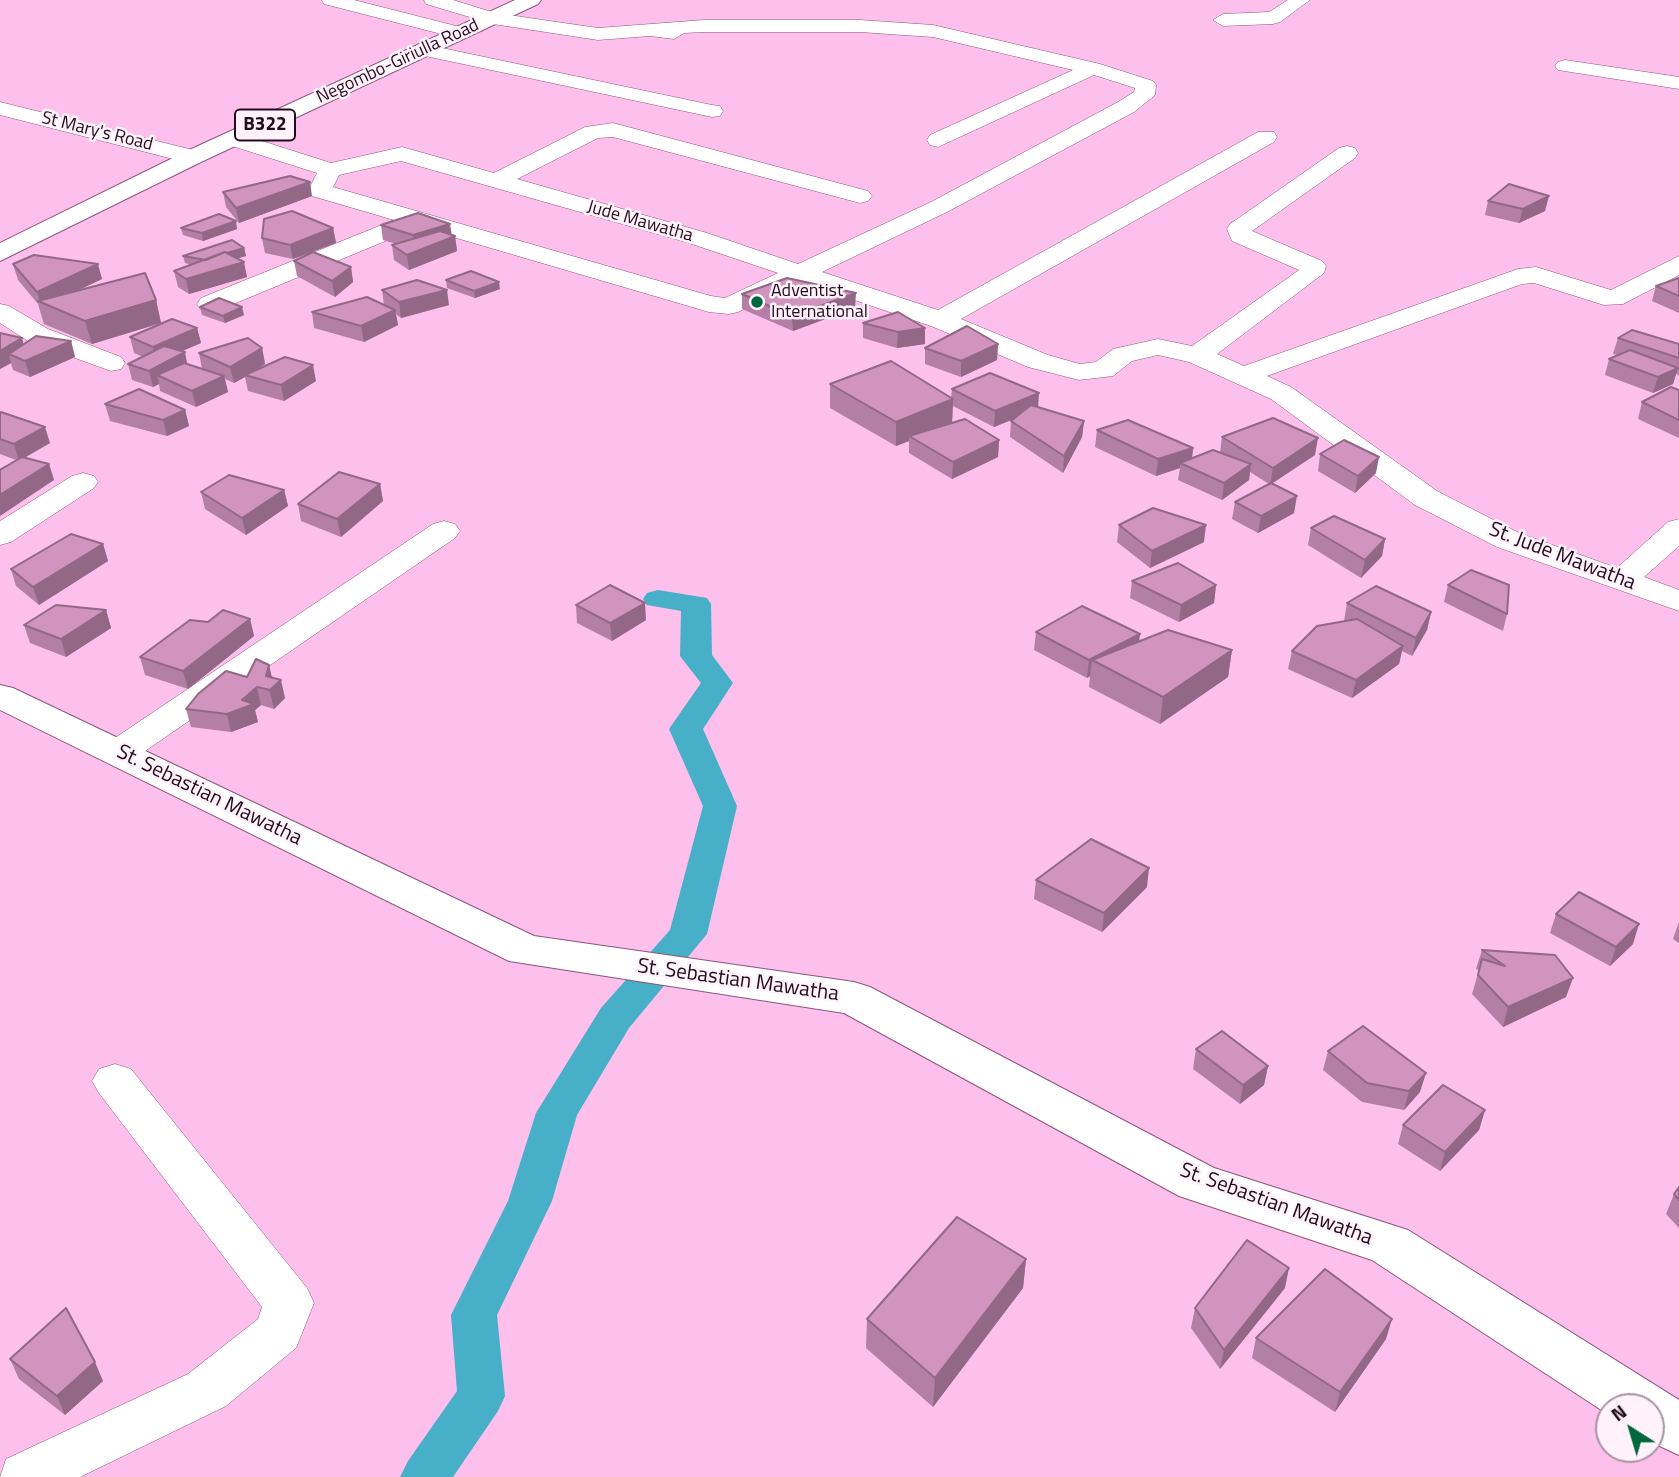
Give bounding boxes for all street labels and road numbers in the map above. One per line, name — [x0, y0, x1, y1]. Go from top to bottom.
street label: Negombo-Giriulla Road — [313, 15, 483, 109]
street label: St Mary's Road — [39, 108, 155, 156]
road number: B322 — [235, 110, 295, 140]
street label: Jude Mawatha — [585, 197, 695, 247]
street label: St. Jude Mawatha — [1485, 517, 1639, 597]
street label: St. Sebastian Mawatha — [112, 740, 306, 852]
street label: St. Sebastian Mawatha — [636, 954, 840, 1008]
street label: St. Sebastian Mawatha — [1176, 1158, 1376, 1252]

